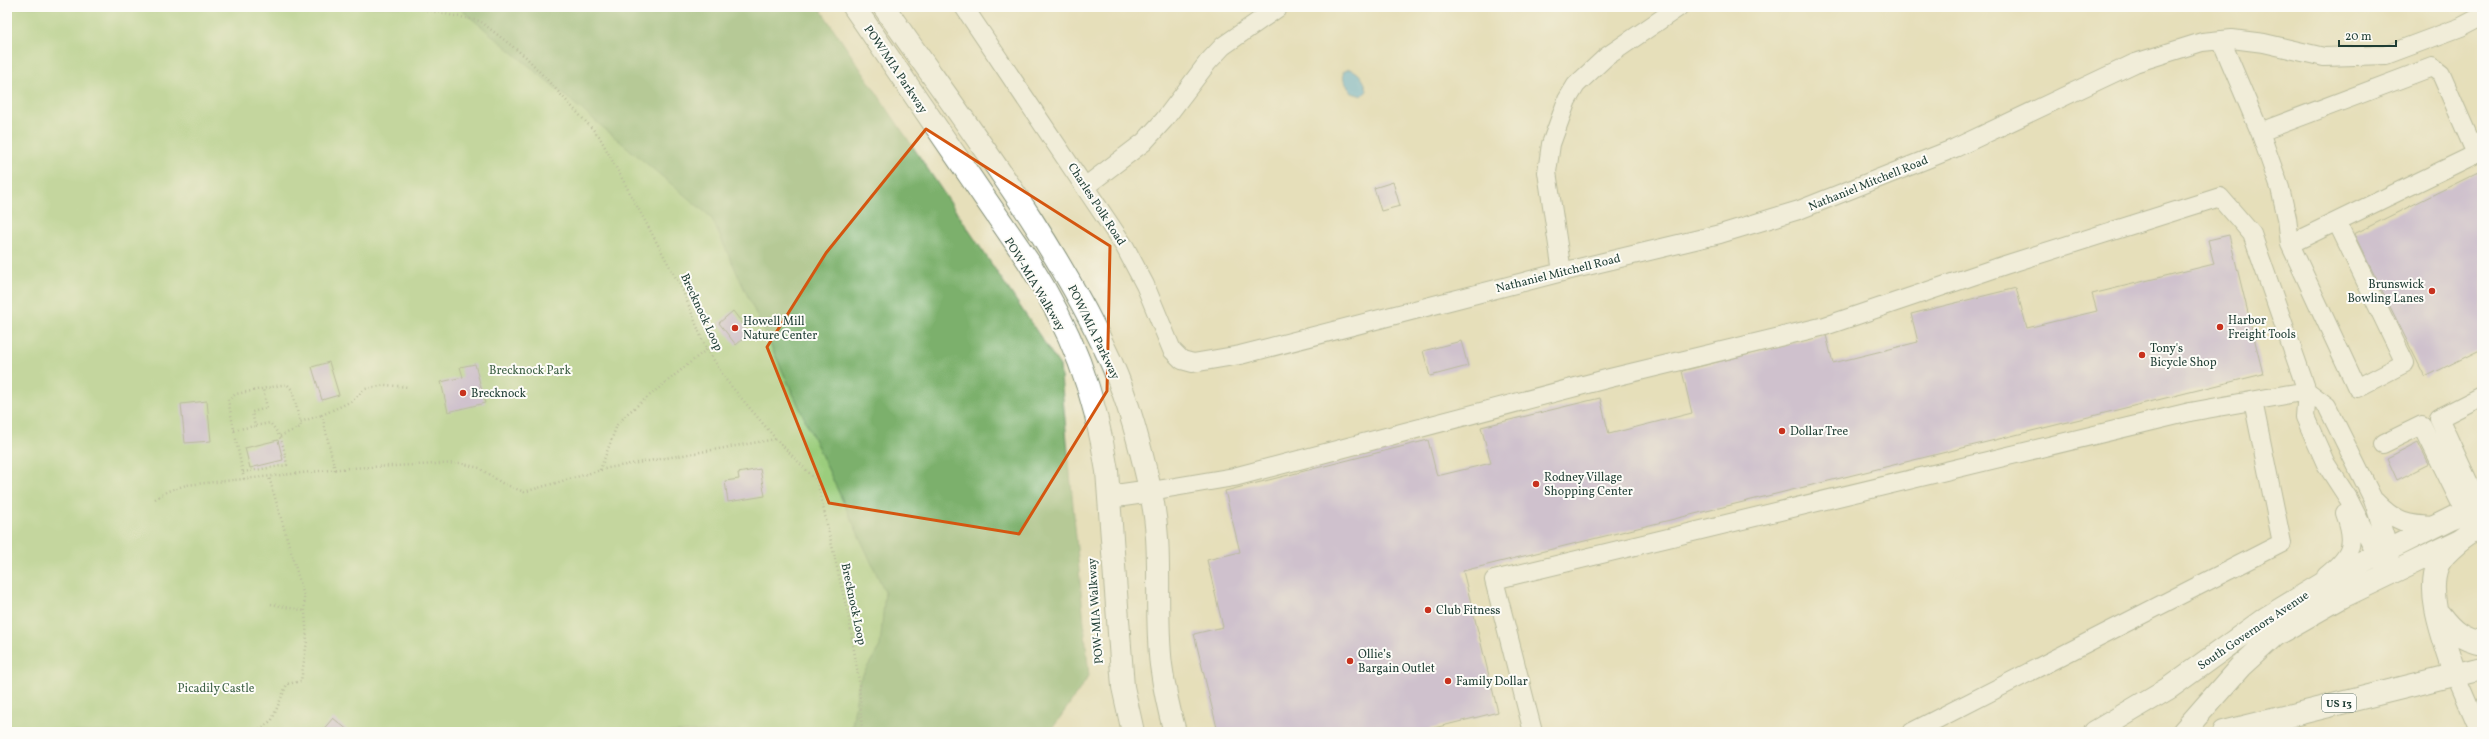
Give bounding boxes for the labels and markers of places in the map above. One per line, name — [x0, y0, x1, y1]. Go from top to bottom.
place label: Brunswick Bowling Lanes — [2347, 277, 2424, 307]
marker: Brunswick Bowling Lanes — [2427, 286, 2437, 296]
place label: Harbor Freight Tools — [2228, 313, 2296, 343]
place label: Howell Mill Nature Center — [743, 314, 817, 344]
marker: Harbor Freight Tools — [2215, 322, 2225, 332]
marker: Howell Mill Nature Center — [730, 323, 740, 333]
place label: Tony's Bicycle Shop — [2150, 341, 2217, 371]
marker: Tony's Bicycle Shop — [2137, 350, 2147, 360]
place label: Brecknock — [471, 386, 526, 402]
marker: Brecknock — [458, 388, 468, 398]
place label: Dollar Tree — [1790, 424, 1849, 440]
marker: Dollar Tree — [1777, 426, 1787, 436]
place label: Rodney Village Shopping Center — [1544, 470, 1633, 500]
marker: Rodney Village Shopping Center — [1531, 479, 1541, 489]
place label: Club Fitness — [1436, 603, 1500, 619]
marker: Club Fitness — [1423, 605, 1433, 615]
place label: Ollie’s Bargain Outlet — [1358, 647, 1435, 677]
marker: Ollie’s Bargain Outlet — [1345, 656, 1355, 666]
place label: Family Dollar — [1456, 674, 1528, 690]
marker: Family Dollar — [1443, 676, 1453, 686]

